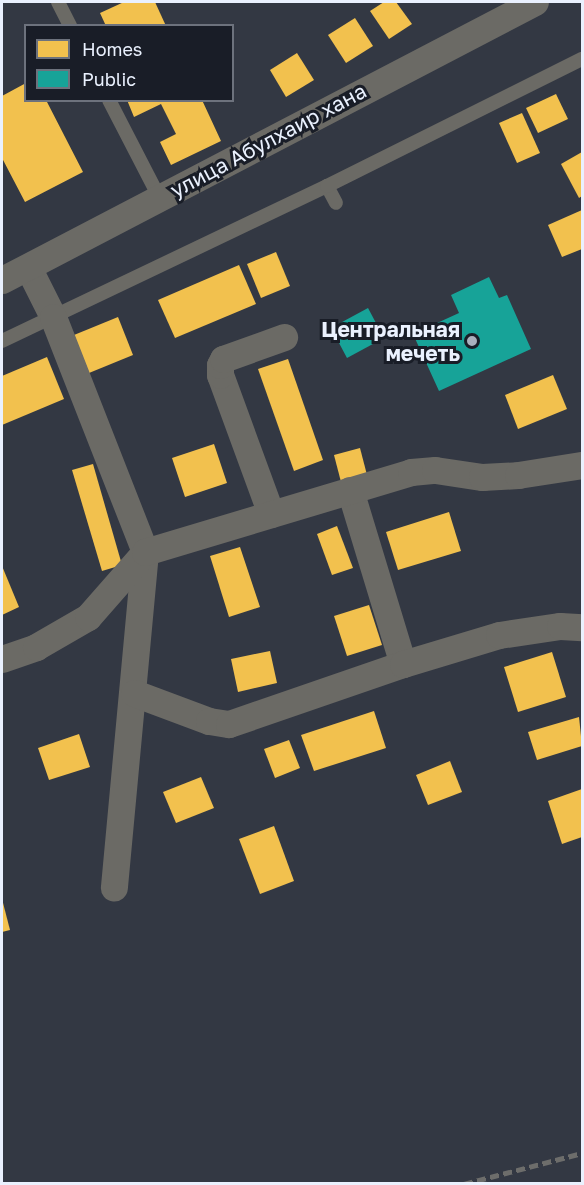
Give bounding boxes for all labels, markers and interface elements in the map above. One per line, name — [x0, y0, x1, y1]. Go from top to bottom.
legend — [24, 24, 234, 102]
text: Homes — [82, 38, 142, 60]
text: Public — [82, 68, 136, 90]
street label: улица Абулхаир хана — [166, 78, 370, 202]
place label: Центральная мечеть — [321, 316, 460, 366]
marker: Центральная мечеть — [465, 334, 479, 348]

